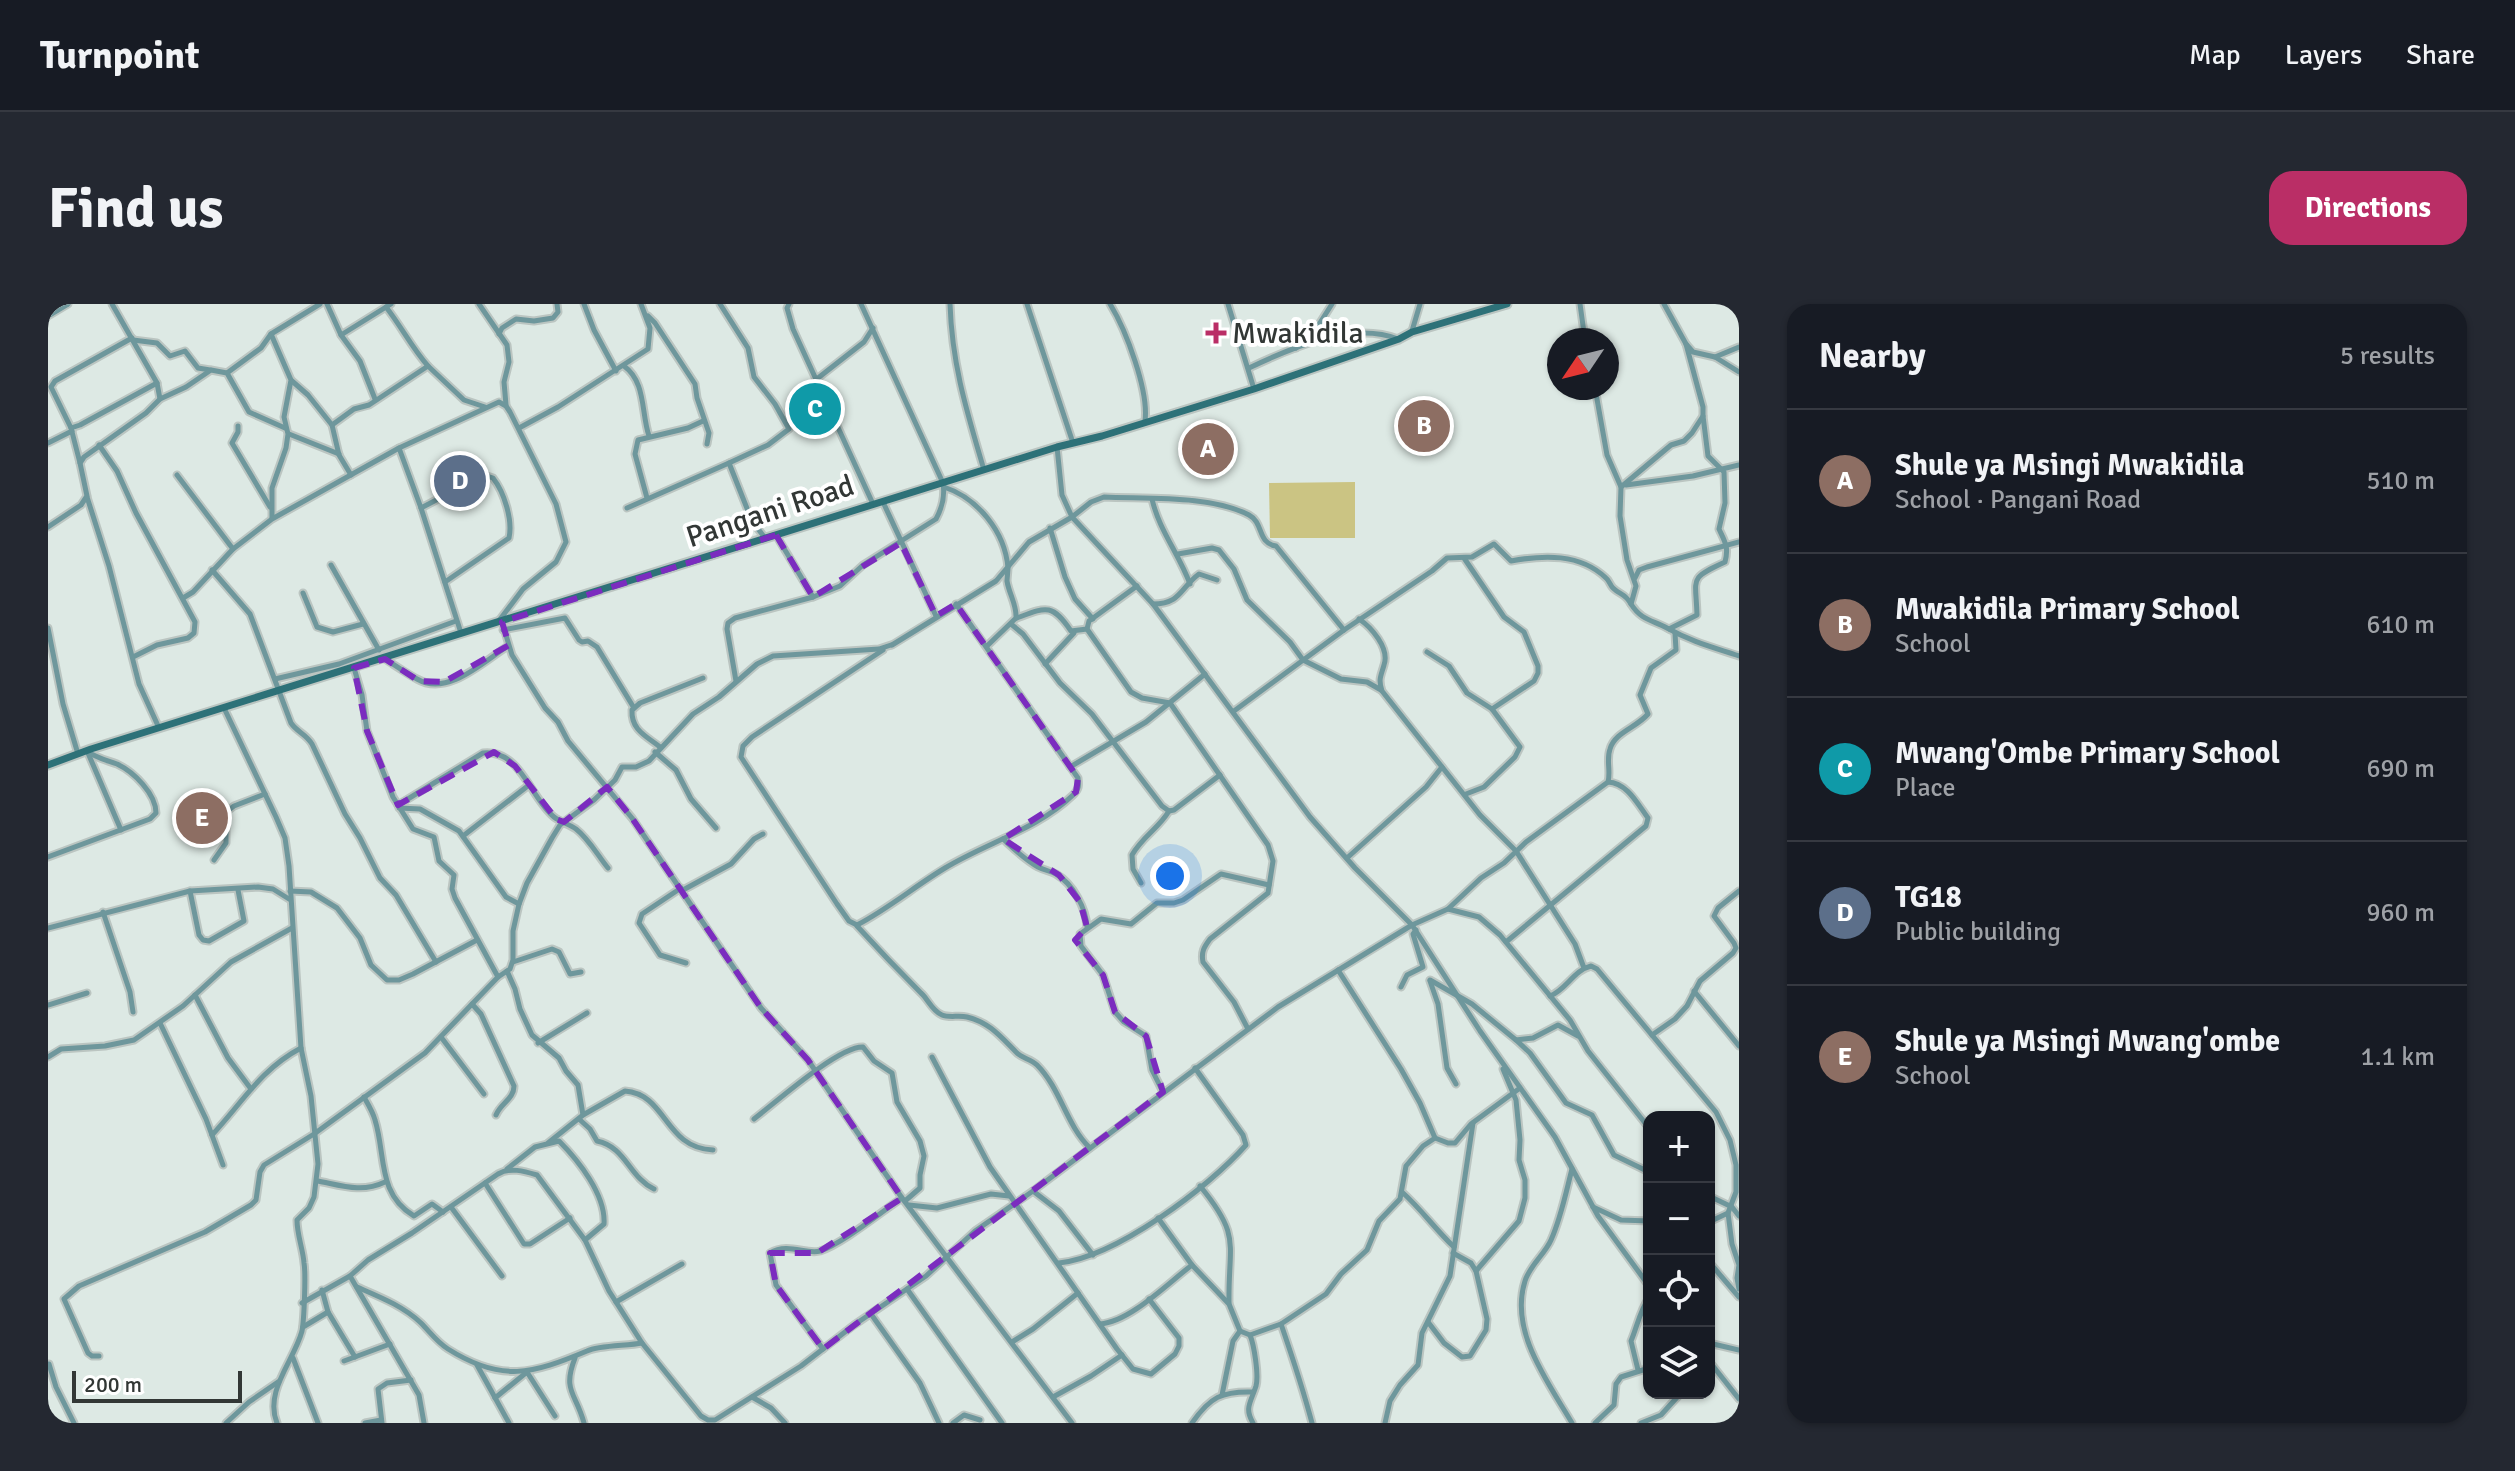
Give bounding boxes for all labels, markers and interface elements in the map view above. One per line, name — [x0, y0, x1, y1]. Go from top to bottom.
text: Turnpoint — [40, 32, 199, 79]
text: Map — [2189, 38, 2241, 72]
text: Layers — [2285, 38, 2362, 72]
text: Share — [2406, 38, 2475, 72]
button: Directions — [2269, 171, 2467, 245]
text: Find us — [48, 174, 223, 243]
place label: Mwakidila — [1232, 315, 1364, 352]
marker: Mwakidila — [1207, 324, 1225, 342]
north arrow — [1547, 328, 1619, 400]
text: Nearby — [1819, 335, 1926, 377]
text: 5 results — [2340, 340, 2435, 372]
pin: C — [789, 379, 841, 439]
pin: B — [1398, 396, 1450, 456]
pin: A — [1182, 419, 1234, 479]
text: Shule ya Msingi Mwakidila — [1895, 447, 2244, 484]
pin: D — [434, 451, 486, 511]
text: A — [1837, 465, 1853, 497]
text: 510 m — [2366, 465, 2435, 497]
street label: Pangani Road — [682, 467, 859, 556]
text: School · Pangani Road — [1895, 484, 2141, 516]
text: Mwakidila Primary School — [1895, 591, 2240, 628]
text: B — [1837, 609, 1853, 641]
text: 610 m — [2366, 609, 2435, 641]
text: School — [1895, 628, 1971, 660]
text: Mwang'Ombe Primary School — [1895, 735, 2280, 772]
text: C — [1837, 753, 1853, 785]
text: 690 m — [2366, 753, 2435, 785]
text: Place — [1895, 772, 1956, 804]
pin: E — [176, 788, 228, 848]
your location — [1150, 856, 1190, 896]
text: TG18 — [1895, 879, 1962, 916]
text: D — [1836, 897, 1854, 929]
text: 960 m — [2366, 897, 2435, 929]
text: Public building — [1895, 916, 2061, 948]
text: Shule ya Msingi Mwang'ombe — [1895, 1023, 2280, 1060]
text: E — [1838, 1041, 1852, 1073]
text: 1.1 km — [2361, 1041, 2435, 1073]
text: School — [1895, 1060, 1971, 1092]
map controls — [1643, 1111, 1715, 1399]
button: + — [1643, 1111, 1715, 1183]
button: − — [1643, 1183, 1715, 1255]
button: locate — [1643, 1255, 1715, 1327]
button: layers — [1643, 1327, 1715, 1399]
scale bar — [72, 1367, 242, 1403]
text: 200 m — [84, 1371, 142, 1398]

